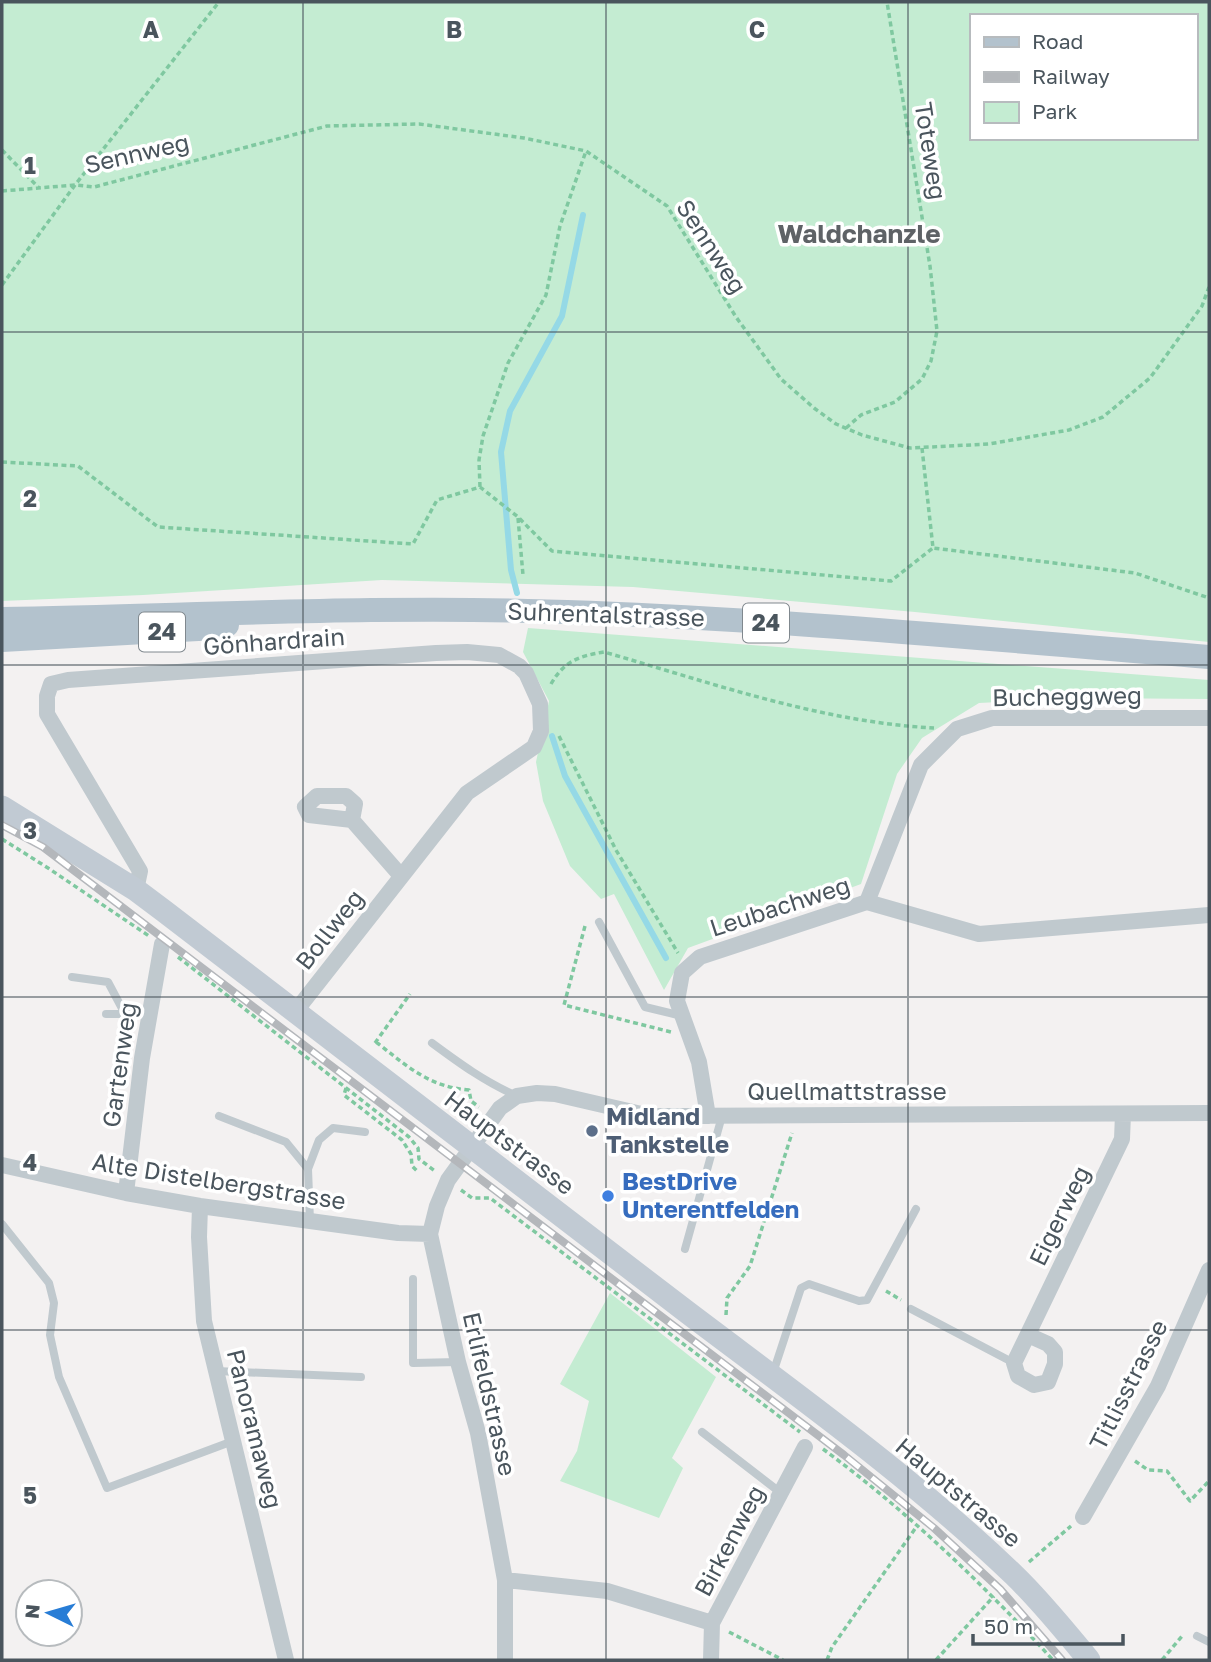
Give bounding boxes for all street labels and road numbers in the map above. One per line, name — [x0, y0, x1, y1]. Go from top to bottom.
street label: Toteweg — [909, 100, 953, 202]
street label: Sennweg — [82, 126, 192, 179]
street label: Sennweg — [671, 194, 753, 299]
street label: Suhrentalstrasse — [507, 596, 705, 631]
road number: 24 — [743, 604, 789, 642]
road number: 24 — [139, 612, 185, 652]
street label: Gönhardrain — [202, 621, 346, 660]
street label: Bucheggweg — [992, 680, 1142, 711]
street label: Leubachweg — [706, 869, 853, 942]
street label: Bollweg — [289, 883, 369, 975]
street label: Gartenweg — [95, 1000, 142, 1129]
street label: Quellmattstrasse — [747, 1076, 947, 1105]
street label: Hauptstrasse — [439, 1084, 581, 1200]
street label: Alte Distelbergstrasse — [90, 1146, 348, 1215]
street label: Eigerweg — [1022, 1161, 1095, 1270]
street label: Erlifeldstrasse — [458, 1309, 523, 1478]
street label: Titlisstrasse — [1082, 1314, 1173, 1454]
street label: Panoramaweg — [222, 1346, 289, 1511]
street label: Hauptstrasse — [890, 1431, 1028, 1553]
street label: Birkenweg — [687, 1480, 770, 1601]

